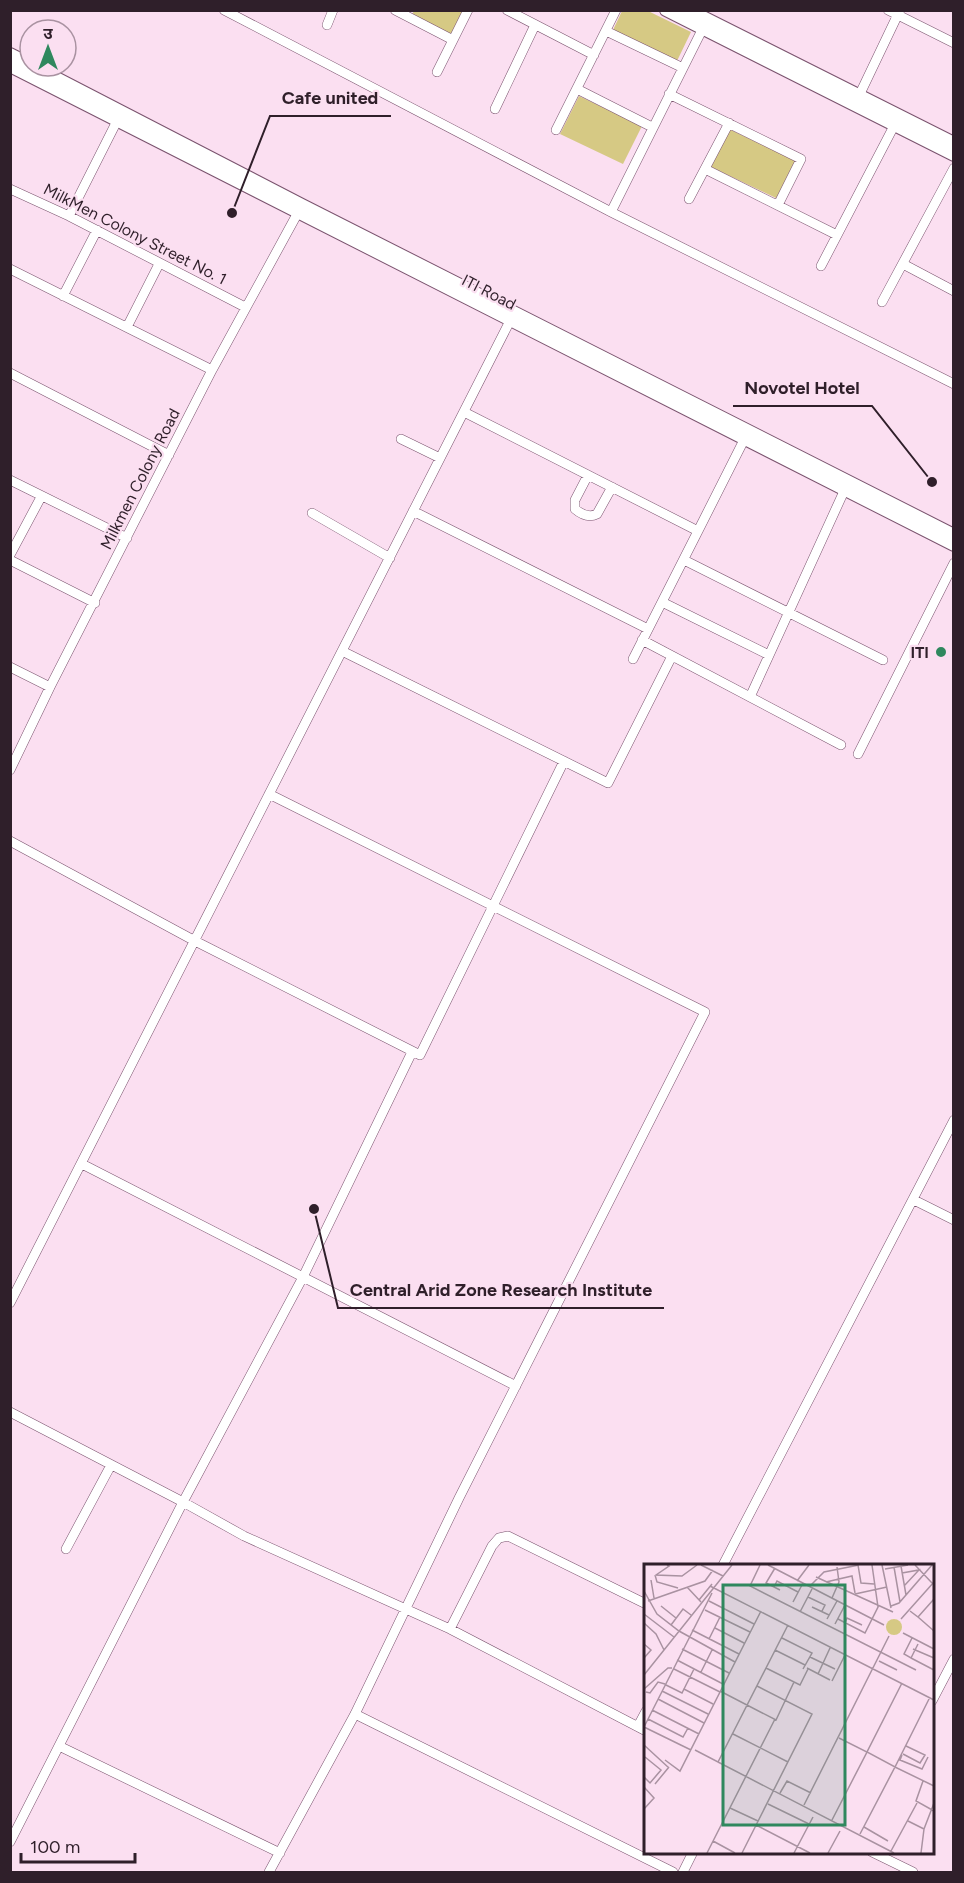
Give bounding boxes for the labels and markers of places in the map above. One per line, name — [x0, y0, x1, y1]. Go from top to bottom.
callout: Cafe united — [270, 80, 391, 116]
callout: Novotel Hotel — [733, 370, 872, 406]
place label: ITI — [910, 643, 929, 662]
marker: ITI — [934, 645, 948, 659]
callout: Central Arid Zone Research Institute — [338, 1272, 664, 1308]

